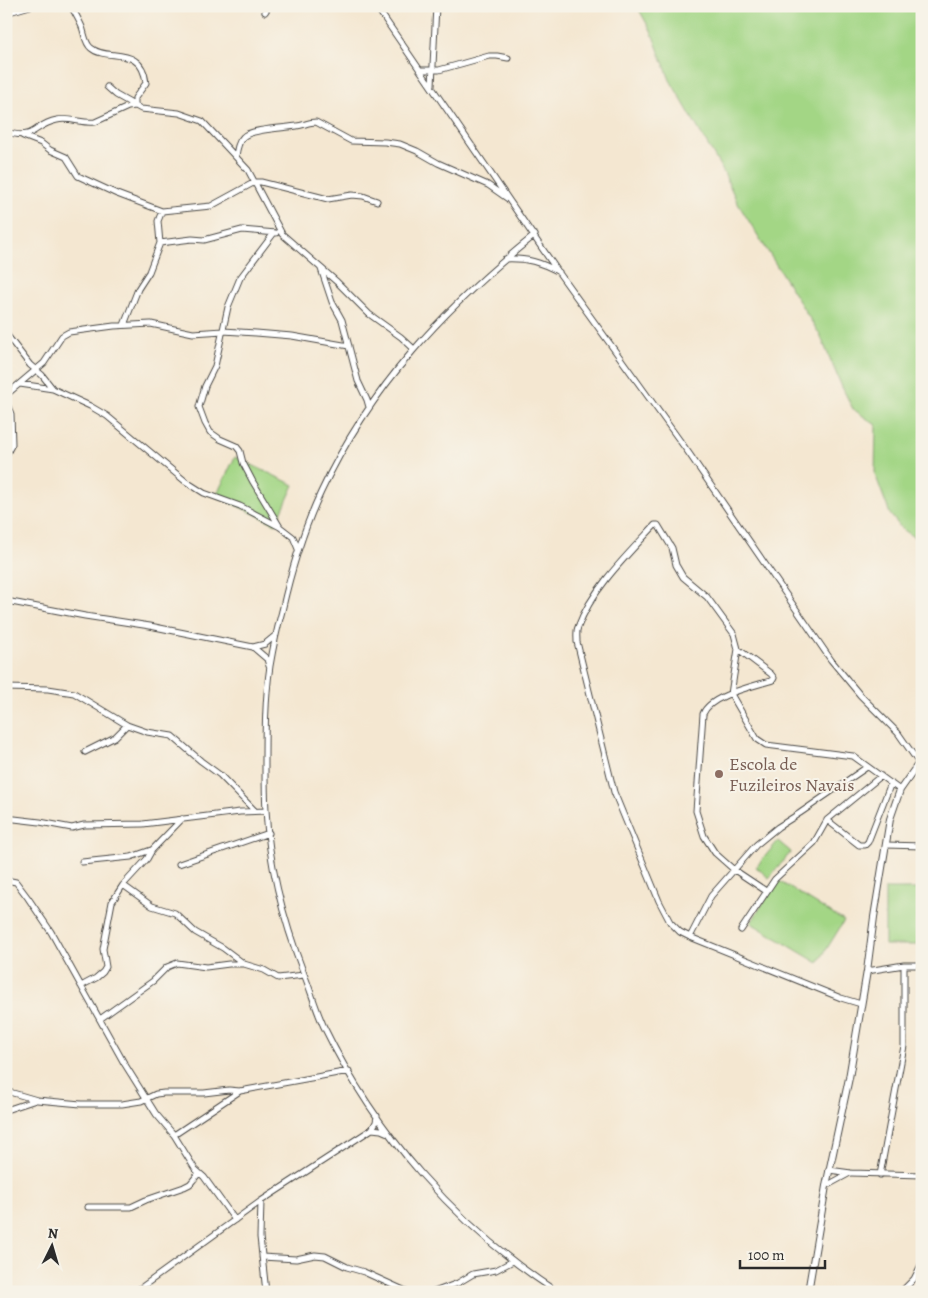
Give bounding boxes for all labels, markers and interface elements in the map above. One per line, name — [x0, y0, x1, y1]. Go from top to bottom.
place label: Escola de Fuzileiros Navais — [729, 752, 854, 797]
marker: Escola de Fuzileiros Navais — [713, 768, 725, 780]
north arrow — [28, 1220, 78, 1270]
text: N — [47, 1224, 59, 1243]
scale bar — [740, 1238, 826, 1270]
text: 100 m — [748, 1245, 785, 1265]

